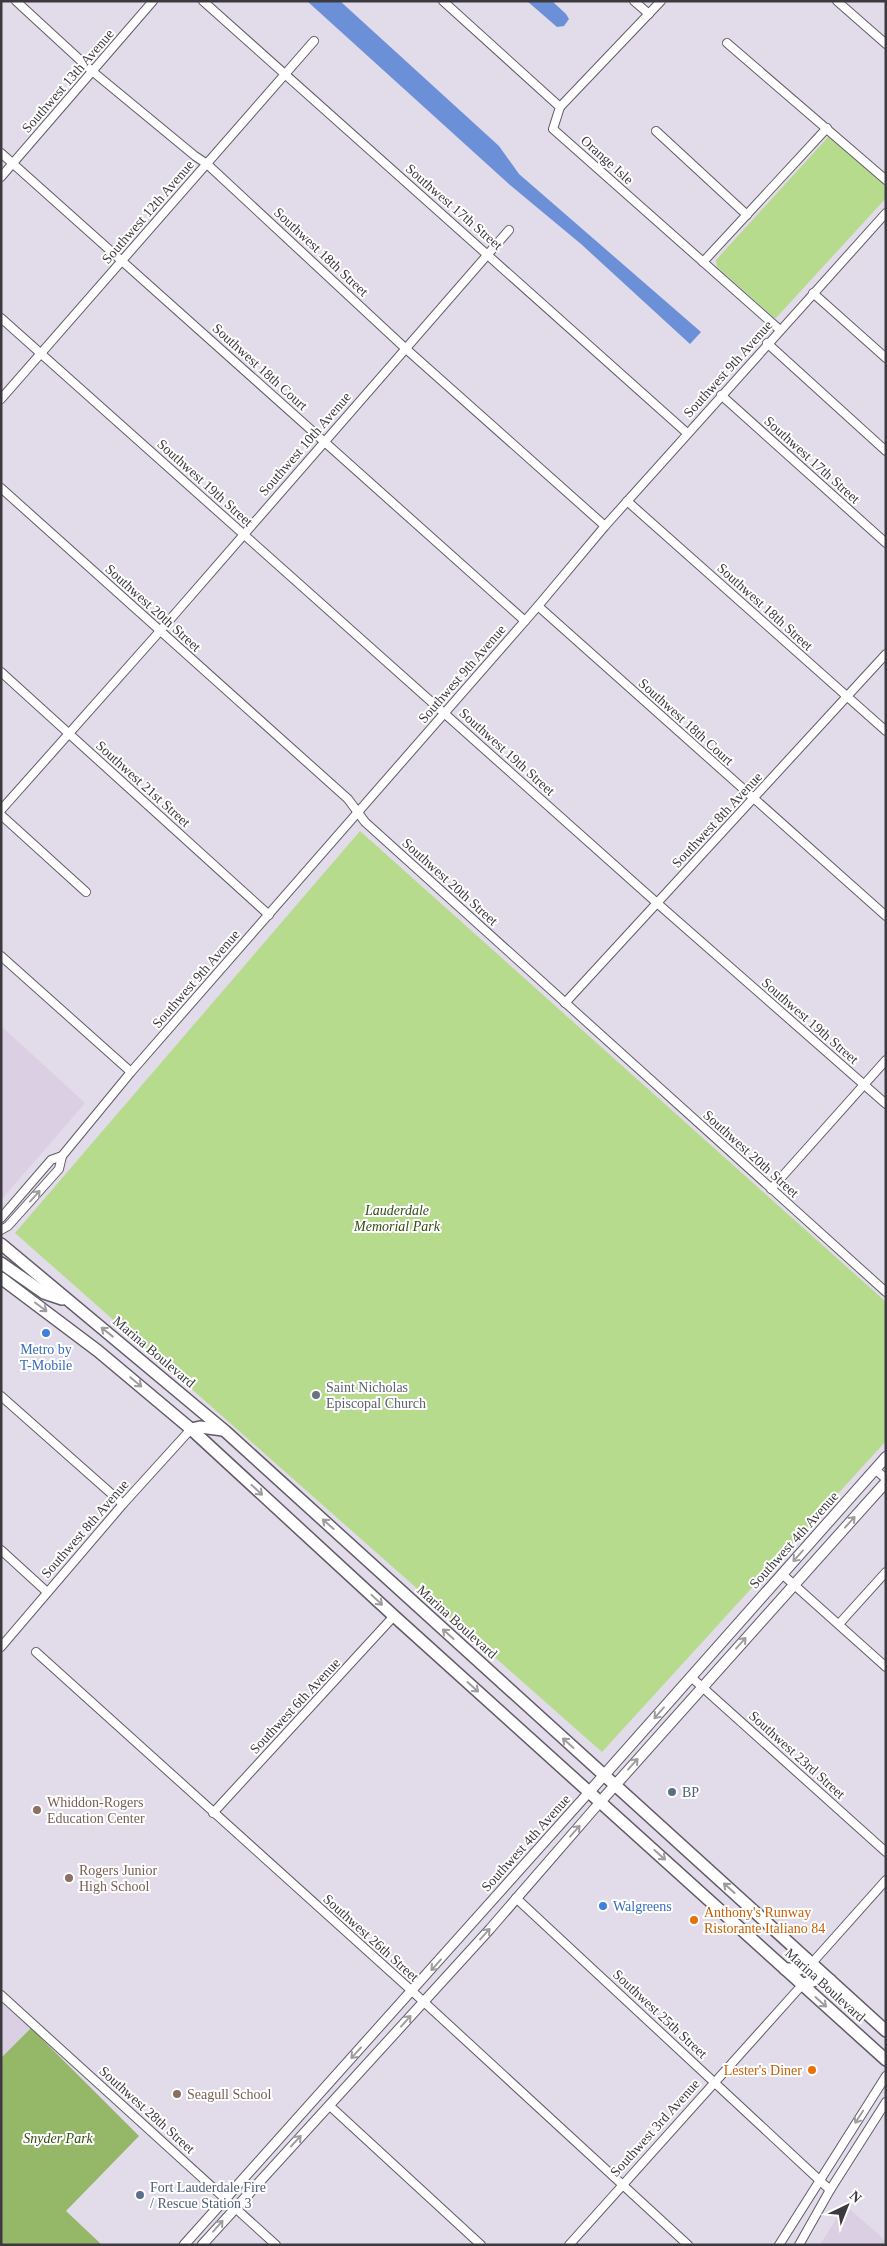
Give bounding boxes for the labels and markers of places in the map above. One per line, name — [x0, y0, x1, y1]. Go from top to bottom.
marker: Metro by T-Mobile — [40, 1327, 52, 1339]
place label: Metro by T-Mobile — [20, 1342, 72, 1373]
place label: Saint Nicholas Episcopal Church — [326, 1380, 426, 1411]
marker: Saint Nicholas Episcopal Church — [310, 1389, 322, 1401]
place label: BP — [682, 1785, 699, 1800]
marker: BP — [666, 1786, 678, 1798]
place label: Whiddon-Rogers Education Center — [47, 1795, 145, 1826]
marker: Whiddon-Rogers Education Center — [31, 1804, 43, 1816]
place label: Rogers Junior High School — [79, 1863, 158, 1894]
marker: Rogers Junior High School — [63, 1872, 75, 1884]
place label: Walgreens — [613, 1899, 672, 1914]
marker: Walgreens — [597, 1900, 609, 1912]
place label: Anthony's Runway Ristorante Italiano 84 — [704, 1905, 825, 1936]
marker: Anthony's Runway Ristorante Italiano 84 — [688, 1914, 700, 1926]
place label: Lester's Diner — [724, 2063, 802, 2078]
marker: Lester's Diner — [806, 2064, 818, 2076]
place label: Seagull School — [187, 2087, 271, 2102]
marker: Seagull School — [171, 2088, 183, 2100]
place label: Fort Lauderdale Fire / Rescue Station 3 — [150, 2180, 266, 2211]
marker: Fort Lauderdale Fire / Rescue Station 3 — [134, 2189, 146, 2201]

